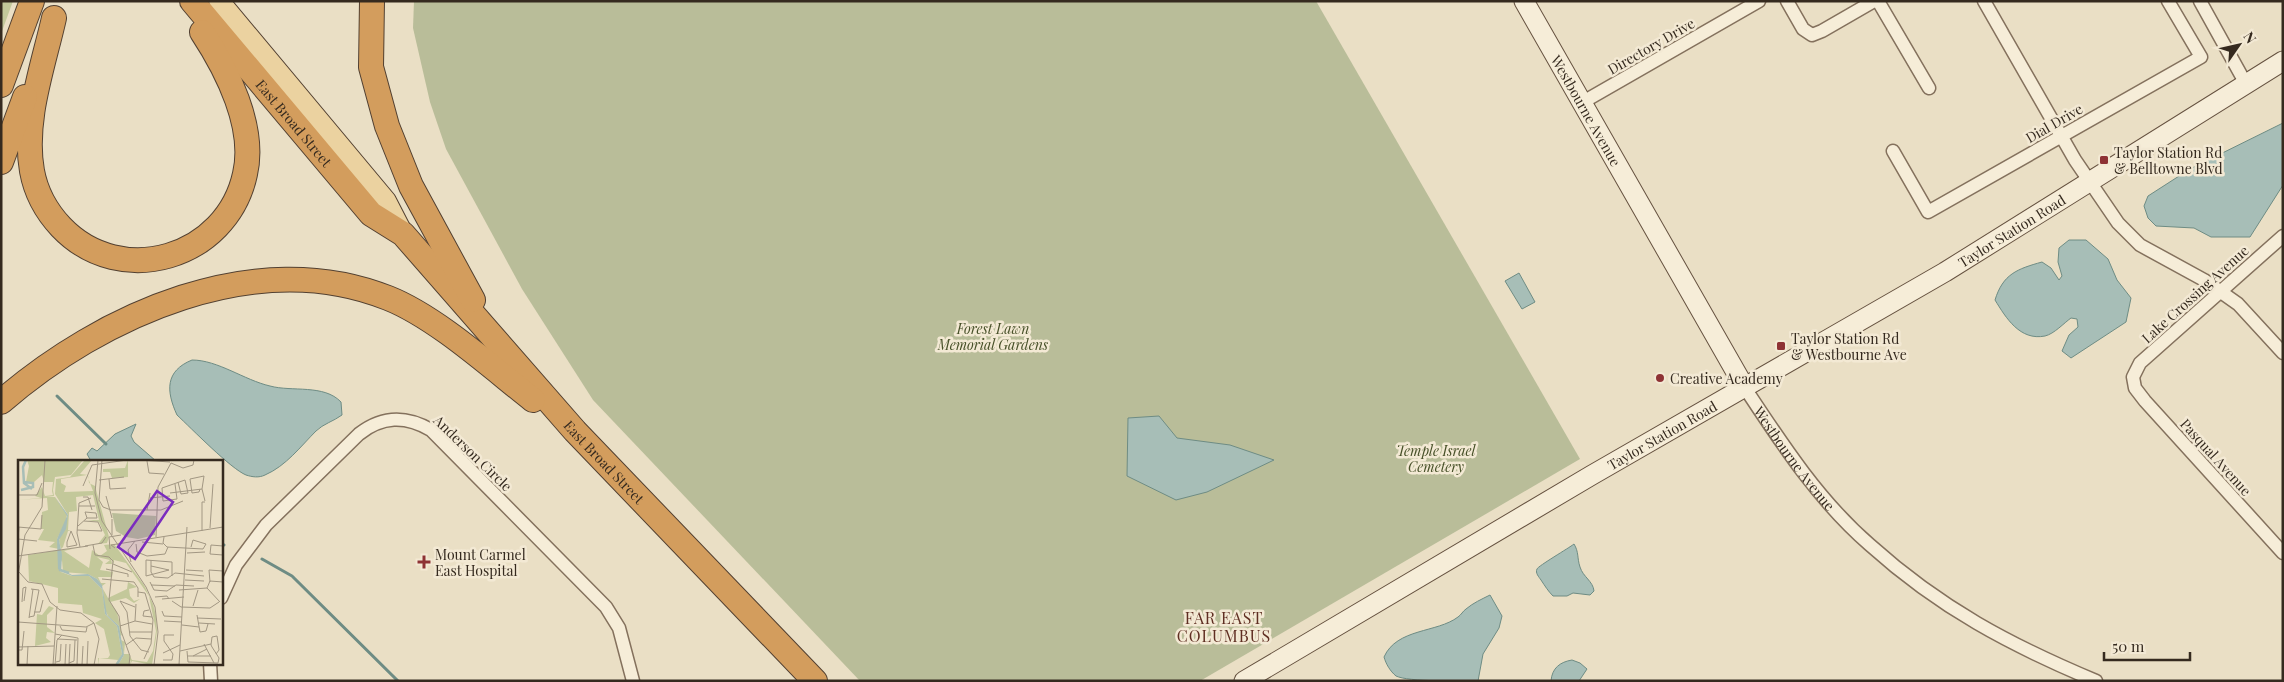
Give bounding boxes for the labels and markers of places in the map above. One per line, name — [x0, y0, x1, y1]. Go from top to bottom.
place label: Taylor Station Rd & Belltowne Blvd — [2114, 143, 2223, 178]
marker: Taylor Station Rd & Belltowne Blvd — [2098, 154, 2110, 166]
place label: Taylor Station Rd & Westbourne Ave — [1791, 329, 1907, 364]
marker: Taylor Station Rd & Westbourne Ave — [1775, 340, 1787, 352]
place label: Creative Academy — [1670, 369, 1783, 388]
marker: Creative Academy — [1654, 372, 1666, 384]
place label: Mount Carmel East Hospital — [435, 545, 526, 580]
marker: Mount Carmel East Hospital — [417, 555, 431, 569]

